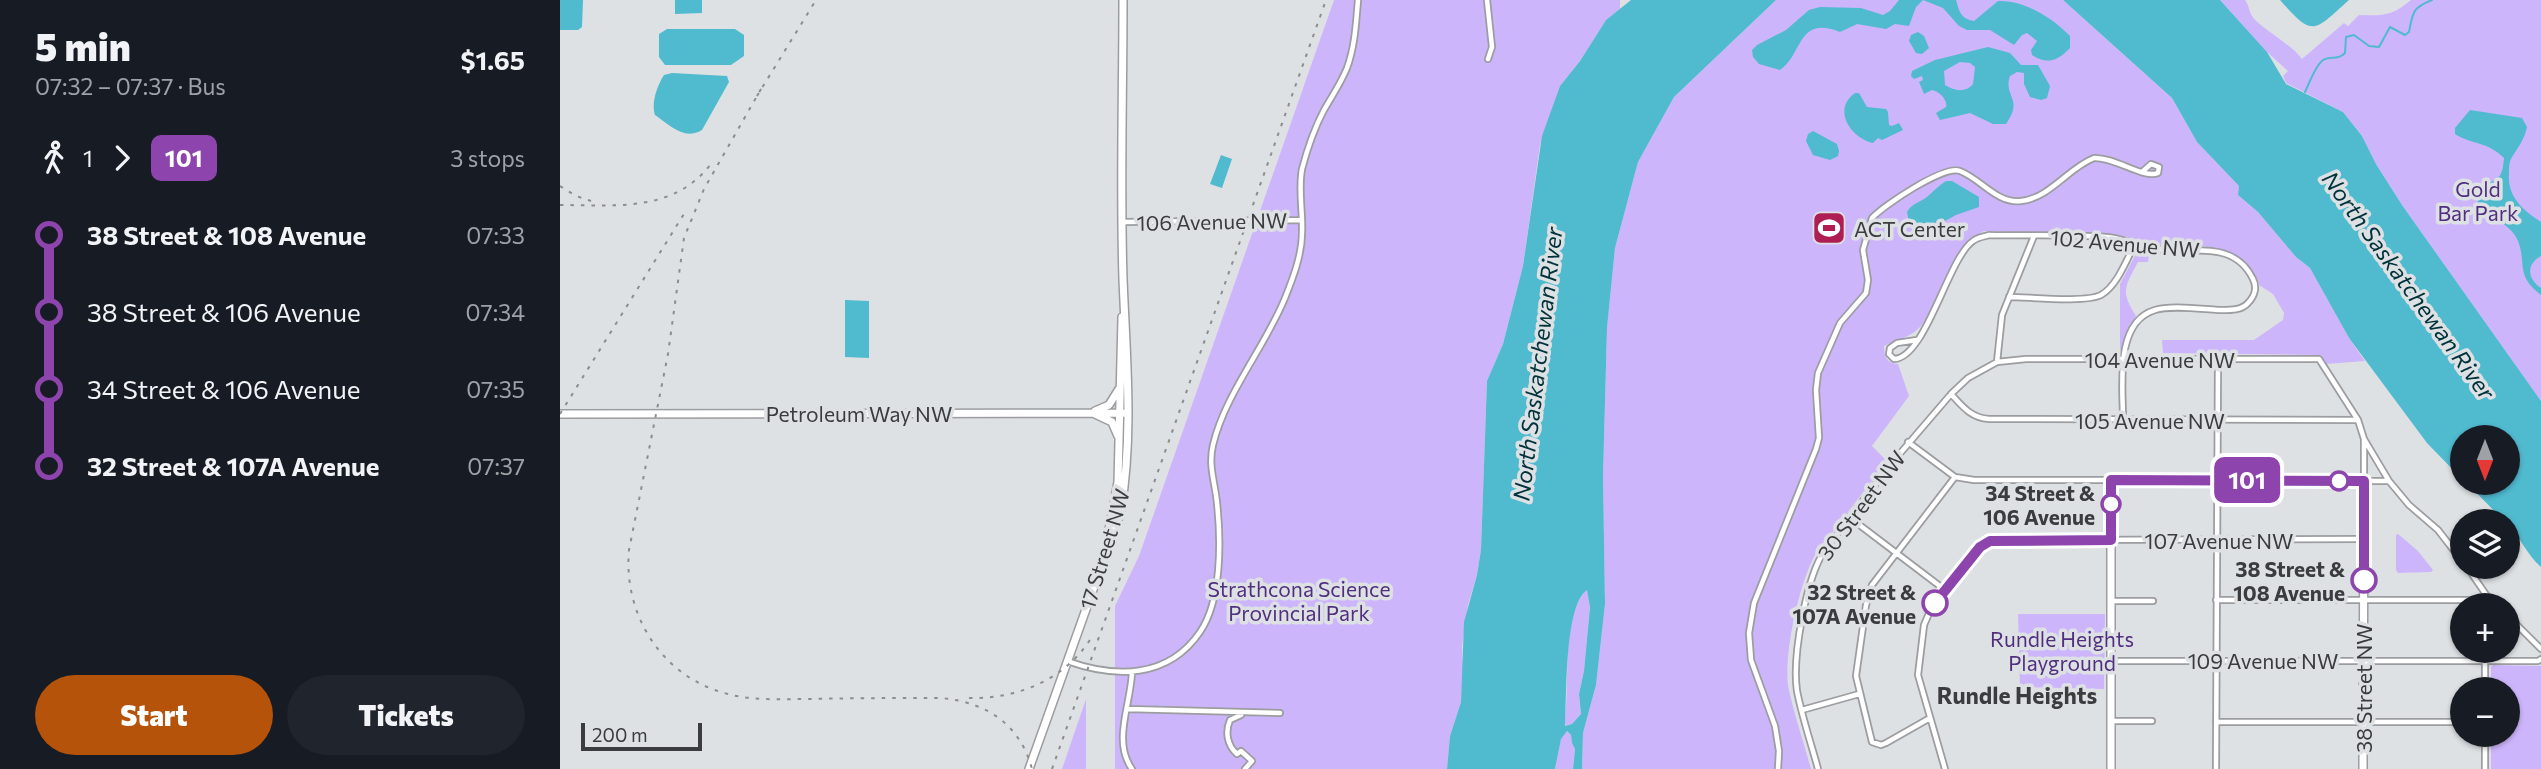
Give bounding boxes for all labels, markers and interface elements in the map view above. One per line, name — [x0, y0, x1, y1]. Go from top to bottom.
text: 5 min — [35, 22, 131, 69]
text: $1.65 — [461, 44, 525, 75]
text: 07:32 – 07:37 · Bus — [35, 72, 226, 100]
icon: walk — [35, 139, 73, 177]
icon: forward — [103, 139, 141, 177]
text: 101 — [165, 143, 203, 172]
text: 1 — [83, 144, 93, 172]
text: 3 stops — [450, 144, 525, 172]
water label: North Saskatchewan River — [2317, 165, 2502, 405]
park label: Gold Bar Park — [2438, 176, 2518, 225]
street label: 106 Avenue NW — [1136, 207, 1288, 235]
sports icon: ACT Center — [1810, 209, 1848, 247]
place label: ACT Center — [1854, 216, 1965, 241]
text: 38 Street & 108 Avenue — [87, 219, 366, 250]
text: 07:33 — [466, 221, 525, 249]
street label: 102 Avenue NW — [2049, 224, 2201, 262]
water label: North Saskatchewan River — [1506, 225, 1568, 502]
text: 38 Street & 106 Avenue — [87, 296, 361, 327]
text: 07:34 — [466, 298, 525, 326]
street label: 104 Avenue NW — [2085, 347, 2235, 372]
text: 34 Street & 106 Avenue — [87, 373, 360, 404]
text: 07:35 — [466, 375, 525, 403]
street label: Petroleum Way NW — [766, 401, 952, 426]
street label: 105 Avenue NW — [2075, 408, 2225, 433]
north arrow — [2450, 425, 2520, 495]
map controls — [2450, 425, 2520, 747]
street label: 30 Street NW — [1812, 445, 1910, 565]
text: 32 Street & 107A Avenue — [87, 450, 379, 481]
text: 07:37 — [467, 452, 525, 480]
line badge: 101 — [2207, 457, 2287, 503]
text: 101 — [2228, 465, 2266, 494]
unlabelled marker — [2329, 471, 2349, 491]
place label: 34 Street & 106 Avenue — [1983, 480, 2095, 529]
street label: 17 Street NW — [1074, 486, 1134, 612]
marker: 34 Street & 106 Avenue — [2101, 494, 2121, 514]
button: layers — [2450, 509, 2520, 579]
street label: 107 Avenue NW — [2145, 528, 2293, 553]
place label: 38 Street & 108 Avenue — [2233, 556, 2345, 605]
marker: 38 Street & 108 Avenue — [2351, 567, 2377, 593]
park label: Strathcona Science Provincial Park — [1207, 576, 1391, 625]
place label: 32 Street & 107A Avenue — [1792, 579, 1916, 628]
marker: 32 Street & 107A Avenue — [1922, 590, 1948, 616]
button: + — [2450, 593, 2520, 663]
street label: 38 Street NW — [2351, 623, 2376, 753]
park label: Rundle Heights Playground — [1990, 626, 2134, 675]
street label: 109 Avenue NW — [2188, 648, 2338, 673]
button: Start — [35, 675, 273, 755]
button: Tickets — [287, 675, 525, 755]
button: − — [2450, 677, 2520, 747]
district label: Rundle Heights — [1937, 681, 2097, 709]
scale bar — [581, 720, 702, 752]
text: 200 m — [592, 723, 648, 746]

